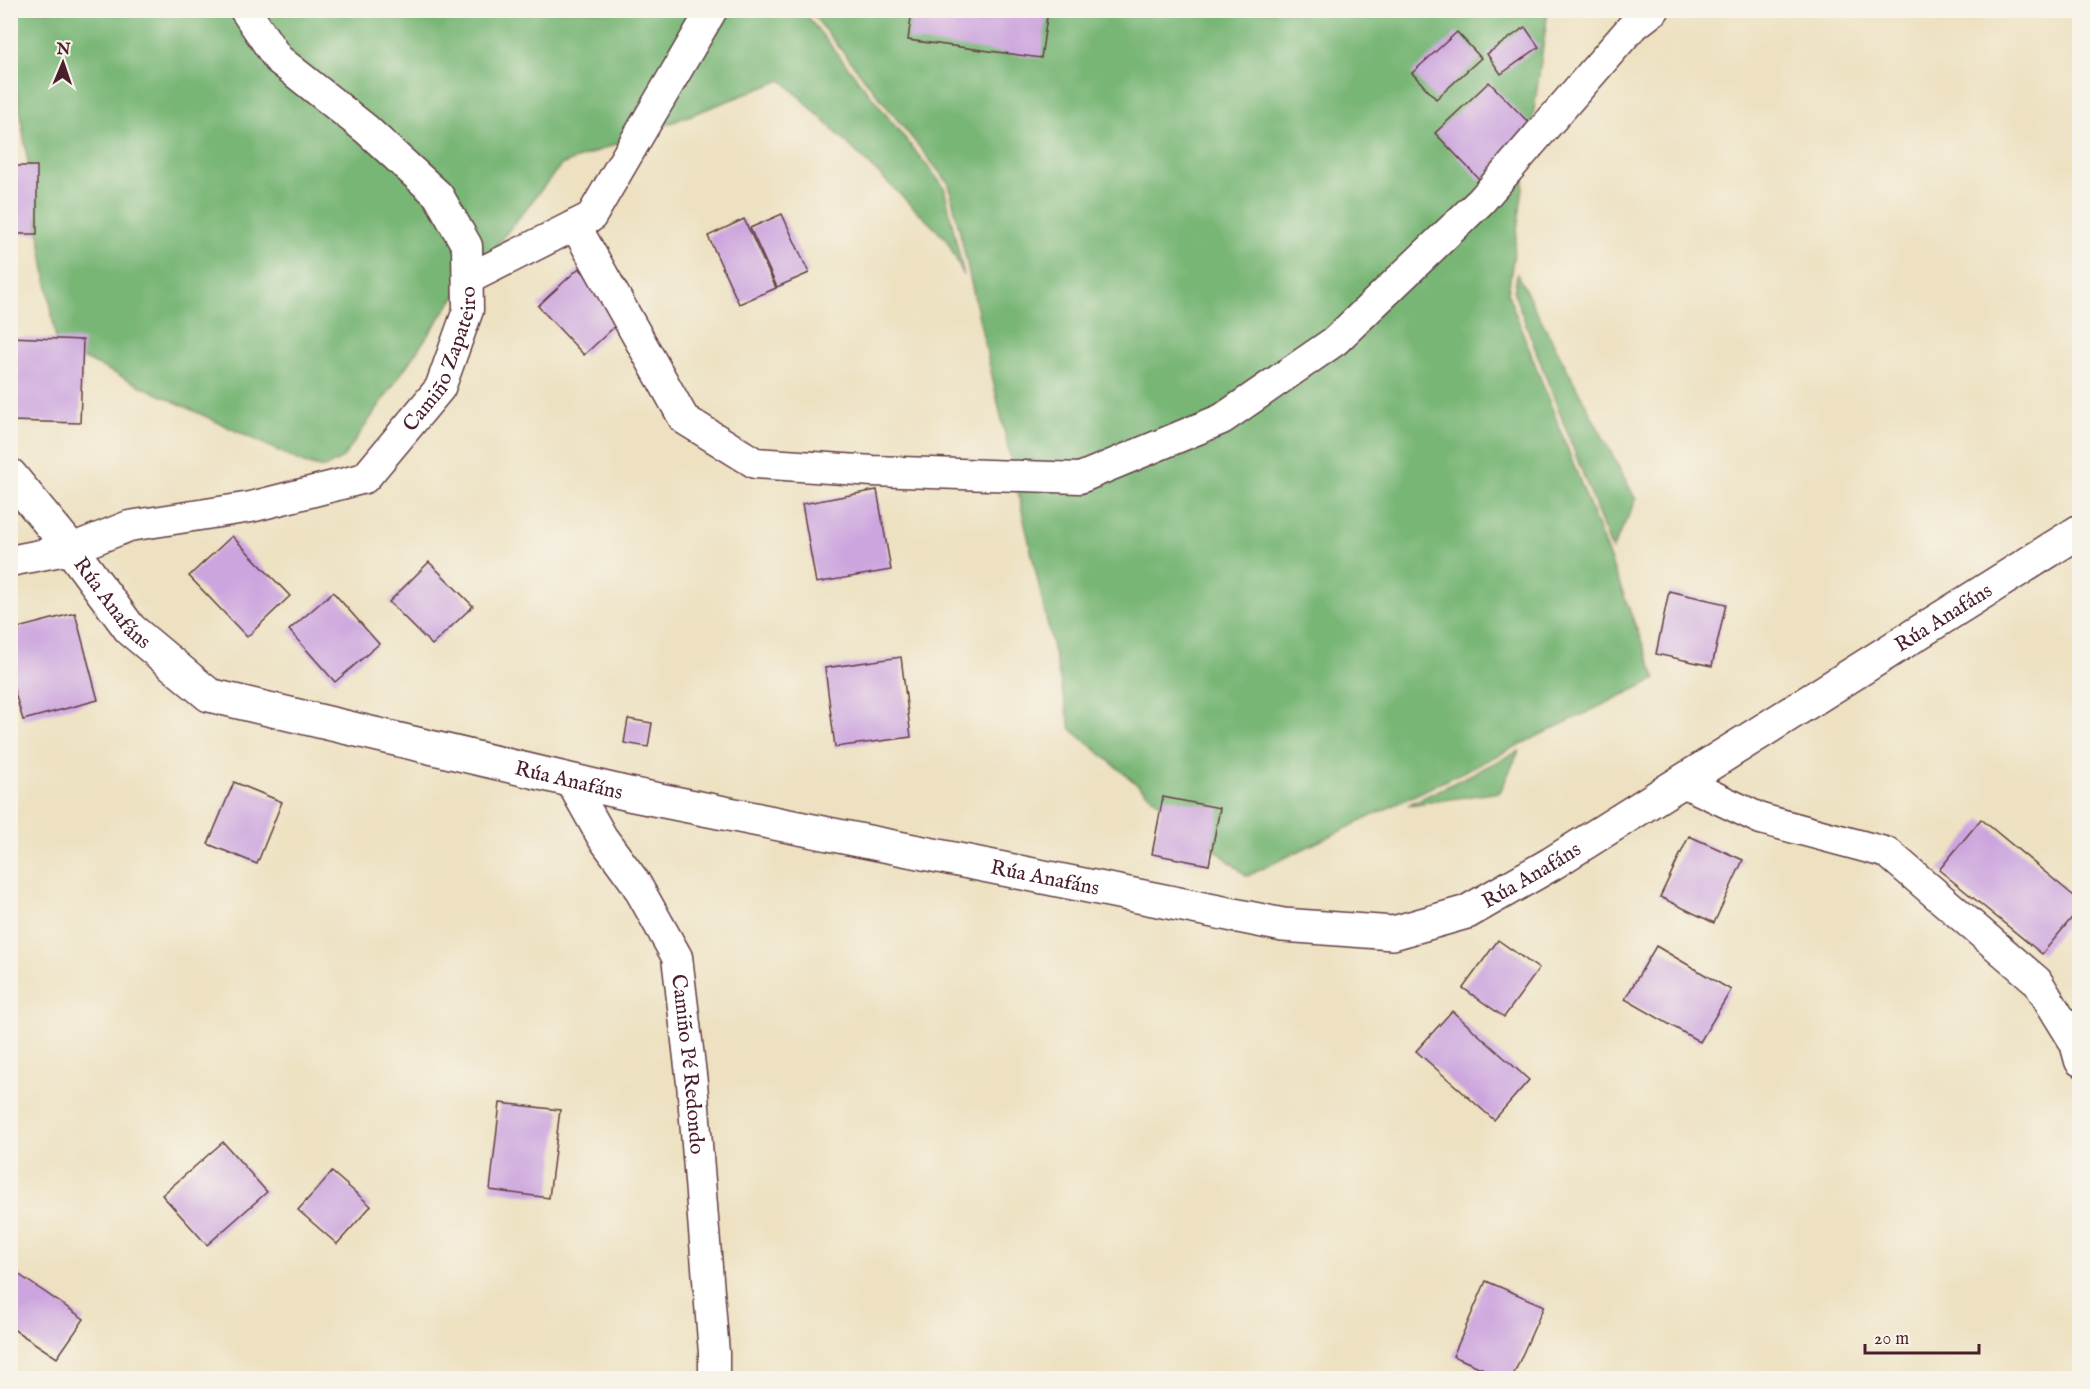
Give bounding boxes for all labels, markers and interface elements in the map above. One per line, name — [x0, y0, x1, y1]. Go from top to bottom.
north arrow — [33, 33, 93, 93]
text: N — [55, 40, 71, 60]
street label: Camiño Zapateiro — [397, 286, 483, 438]
street label: Rúa Anafáns — [67, 552, 156, 656]
street label: Rúa Anafáns — [1890, 578, 1998, 659]
street label: Rúa Anafáns — [512, 756, 625, 807]
street label: Rúa Anafáns — [1477, 837, 1586, 916]
street label: Rúa Anafáns — [988, 855, 1101, 903]
street label: Camiño Pé Redondo — [664, 973, 710, 1155]
scale bar — [1865, 1317, 1979, 1355]
text: 20 m — [1874, 1328, 1909, 1351]

